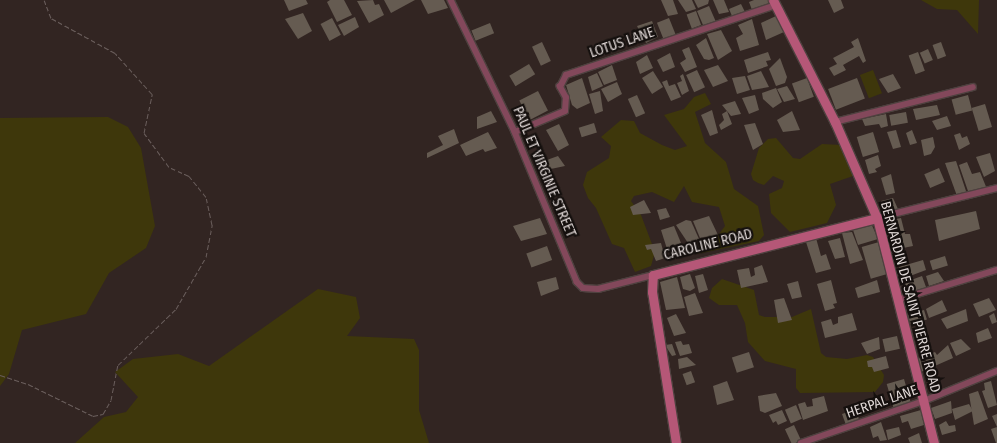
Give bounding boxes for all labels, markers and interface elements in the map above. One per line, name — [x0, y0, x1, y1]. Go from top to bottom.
street label: LOTUS LANE — [587, 24, 657, 62]
street label: PAUL ET VIRGINIE STREET — [509, 104, 579, 240]
street label: BERNARDIN DE SAINT PIERRE ROAD — [876, 199, 944, 395]
street label: CAROLINE ROAD — [662, 226, 754, 264]
street label: HERPAL LANE — [844, 382, 920, 422]

